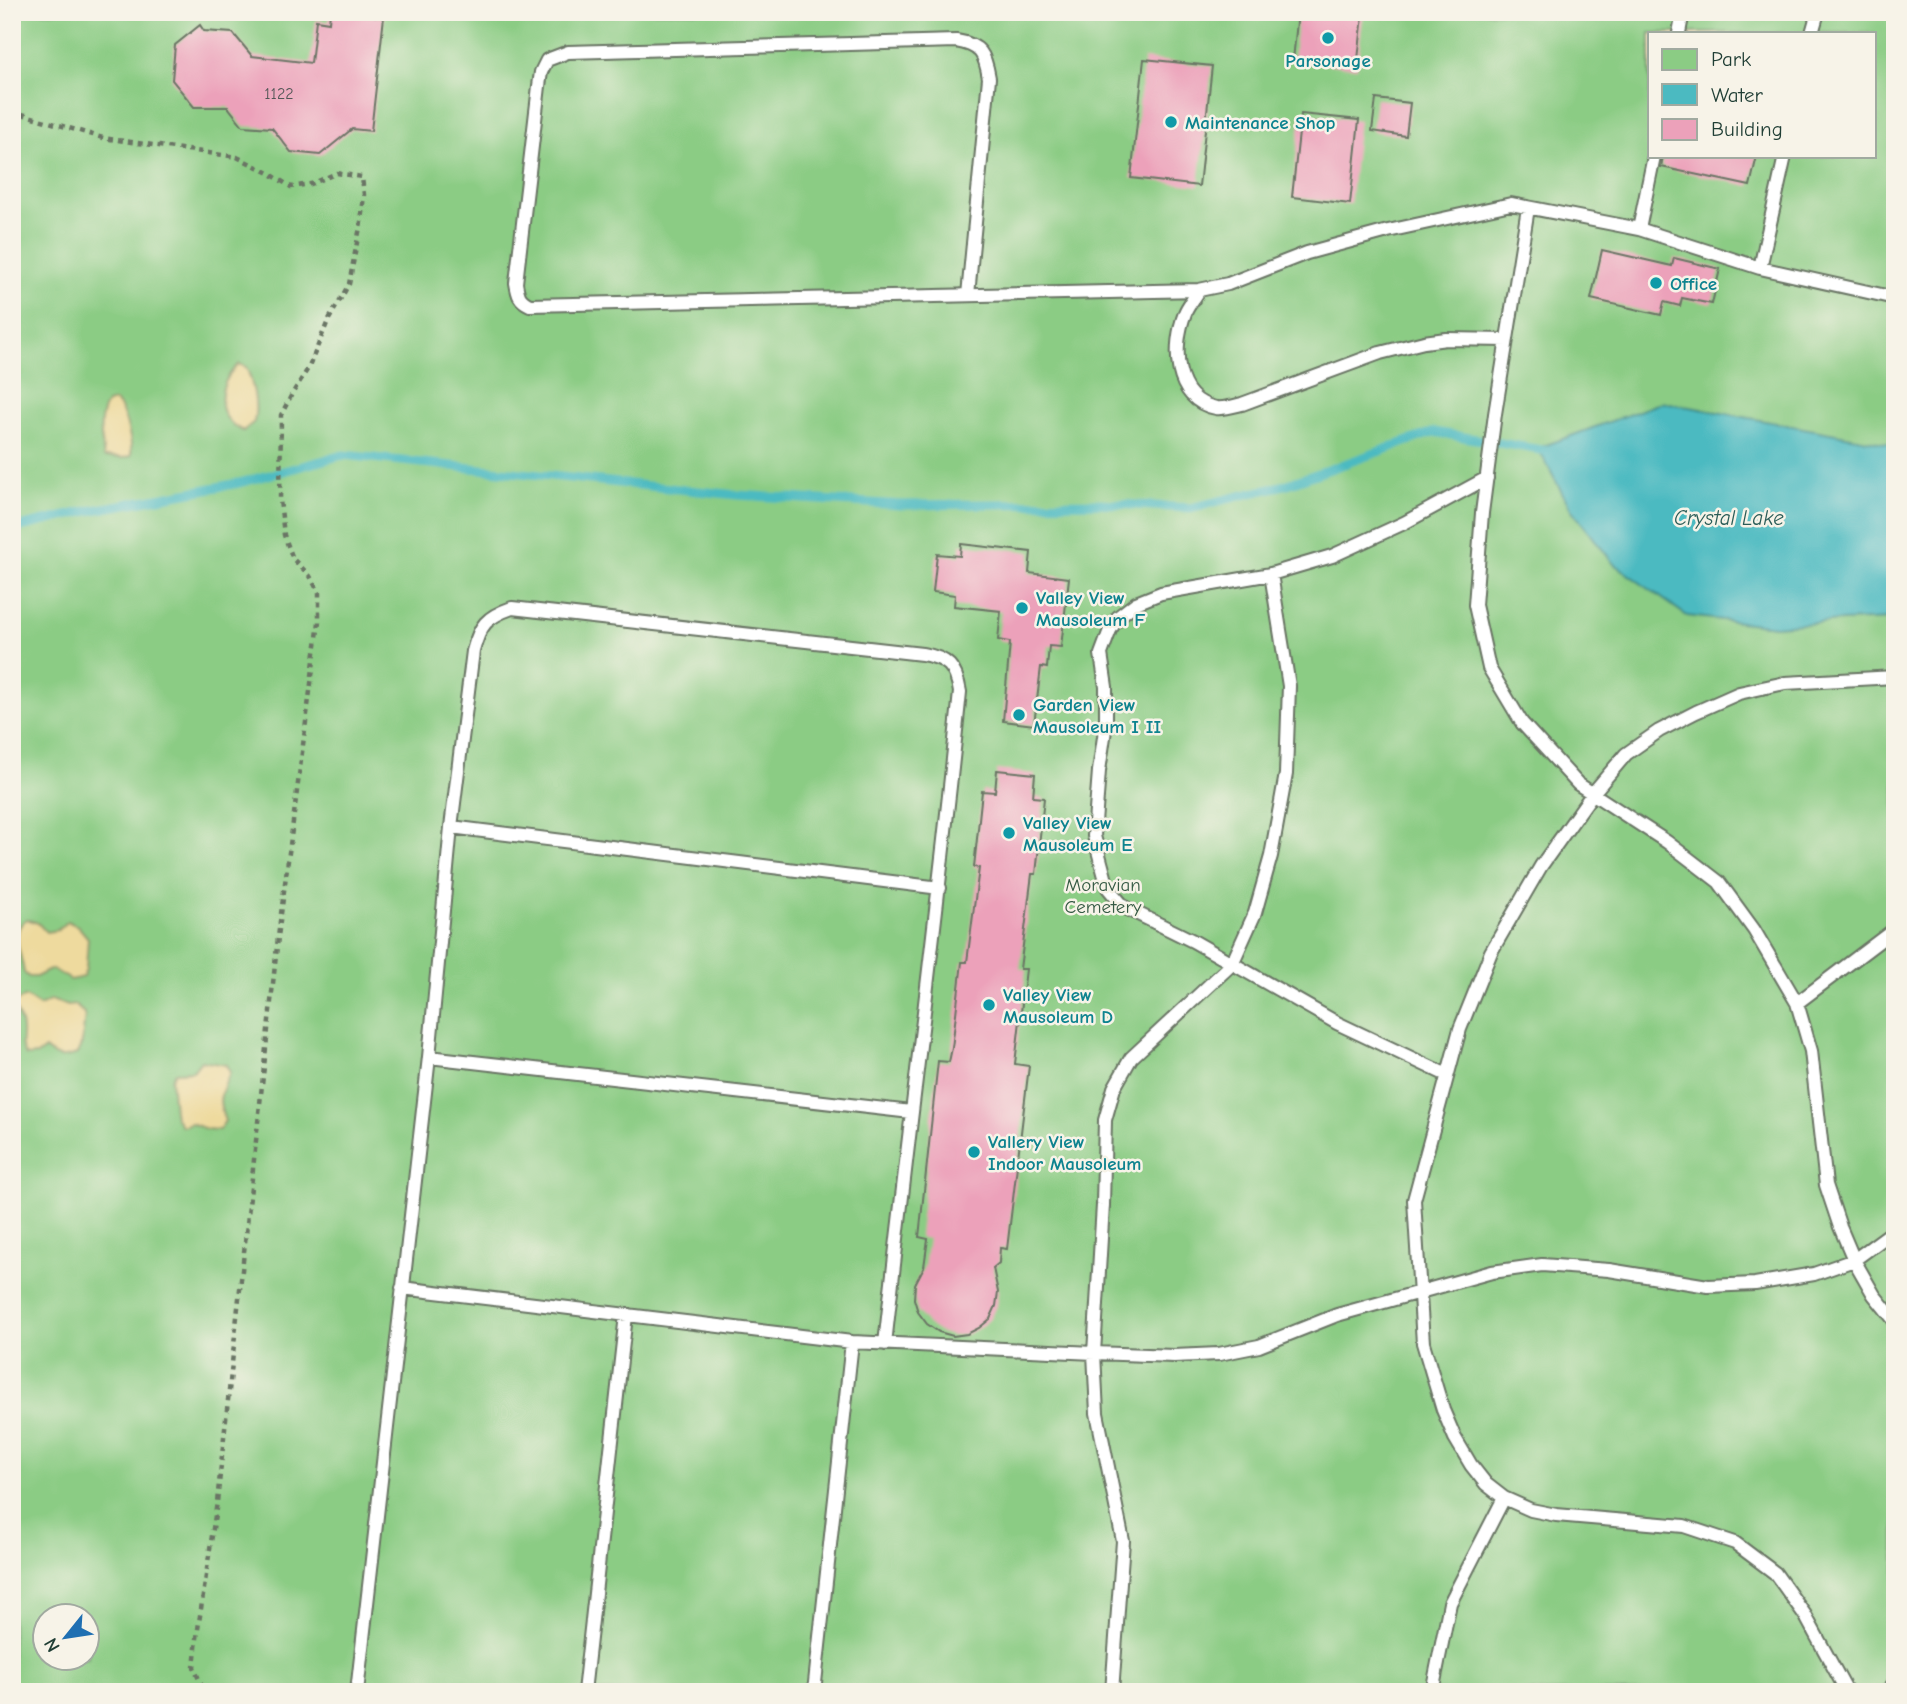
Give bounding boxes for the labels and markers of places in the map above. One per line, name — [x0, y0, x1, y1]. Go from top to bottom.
marker: Parsonage — [1320, 30, 1336, 46]
place label: Parsonage — [1285, 50, 1371, 72]
place label: Maintenance Shop — [1185, 112, 1336, 134]
marker: Maintenance Shop — [1163, 114, 1179, 130]
place label: Office — [1670, 273, 1717, 295]
marker: Office — [1648, 275, 1664, 291]
place label: Valley View Mausoleum F — [1036, 587, 1145, 631]
marker: Valley View Mausoleum F — [1014, 600, 1030, 616]
place label: Garden View Mausoleum I II — [1033, 694, 1161, 738]
marker: Garden View Mausoleum I II — [1011, 707, 1027, 723]
place label: Valley View Mausoleum E — [1023, 812, 1133, 856]
marker: Valley View Mausoleum E — [1001, 825, 1017, 841]
place label: Valley View Mausoleum D — [1003, 984, 1113, 1028]
marker: Valley View Mausoleum D — [981, 997, 997, 1013]
place label: Vallery View Indoor Mausoleum — [988, 1131, 1141, 1175]
marker: Vallery View Indoor Mausoleum — [966, 1144, 982, 1160]

